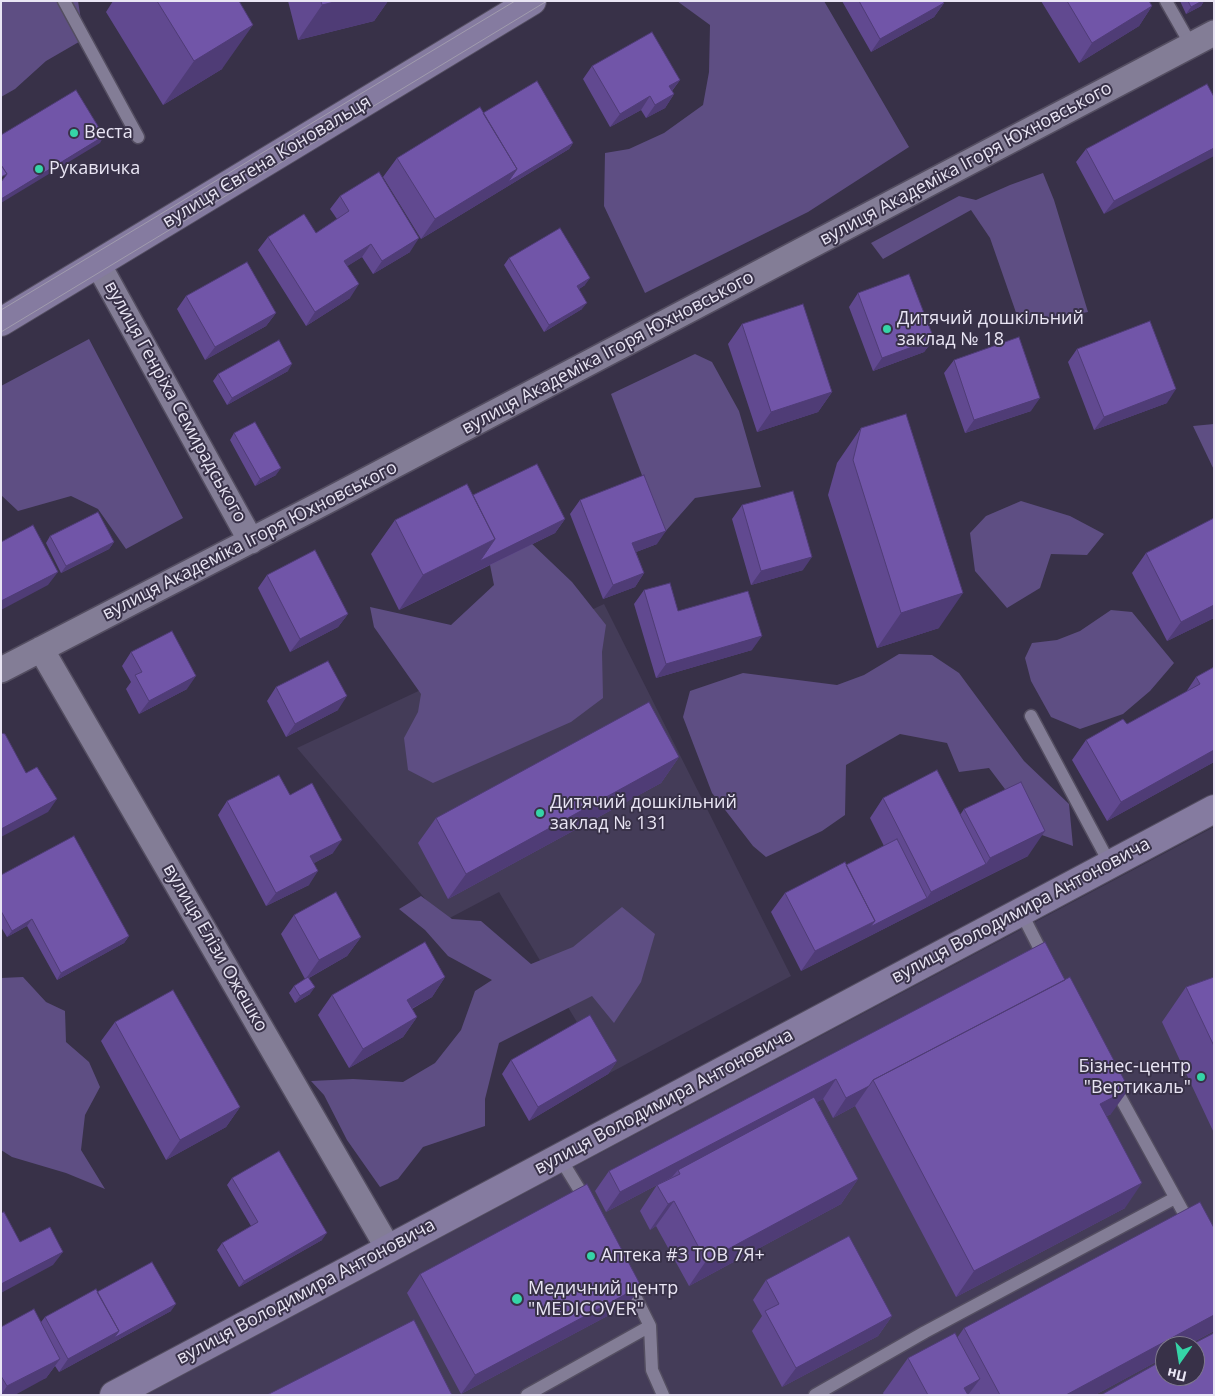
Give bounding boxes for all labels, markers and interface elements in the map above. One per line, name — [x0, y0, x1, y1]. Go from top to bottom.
street label: вулиця Академіка Ігоря Юхновського — [816, 77, 1116, 251]
street label: вулиця Євгена Коновальця — [159, 91, 375, 233]
place label: Веста — [84, 122, 133, 144]
marker: Веста — [68, 127, 80, 139]
place label: Рукавичка — [49, 158, 140, 180]
marker: Рукавичка — [33, 163, 45, 175]
street label: вулиця Академіка Ігоря Юхновського — [458, 266, 758, 440]
street label: вулиця Генріха Семирадського — [99, 277, 251, 527]
place label: Дитячий дошкільний заклад № 18 — [897, 308, 1084, 350]
marker: Дитячий дошкільний заклад № 18 — [881, 323, 893, 335]
street label: вулиця Академіка Ігоря Юхновського — [99, 457, 401, 625]
place label: Дитячий дошкільний заклад № 131 — [550, 792, 737, 834]
marker: Дитячий дошкільний заклад № 131 — [534, 807, 546, 819]
street label: вулиця Володимира Антоновича — [888, 833, 1154, 989]
street label: вулиця Елізи Ожешко — [158, 860, 272, 1036]
street label: вулиця Володимира Антоновича — [531, 1024, 797, 1180]
place label: Бізнес-центр "Вертикаль" — [1079, 1056, 1191, 1098]
marker: Бізнес-центр "Вертикаль" — [1195, 1071, 1207, 1083]
street label: вулиця Володимира Антоновича — [173, 1214, 439, 1370]
place label: Аптека #3 ТОВ 7Я+ — [601, 1245, 765, 1267]
marker: Аптека #3 ТОВ 7Я+ — [585, 1250, 597, 1262]
place label: Медичний центр "MEDICOVER" — [528, 1278, 678, 1320]
marker: Медичний центр "MEDICOVER" — [510, 1292, 524, 1306]
north arrow — [1155, 1336, 1205, 1386]
text: Пн — [1165, 1364, 1188, 1387]

